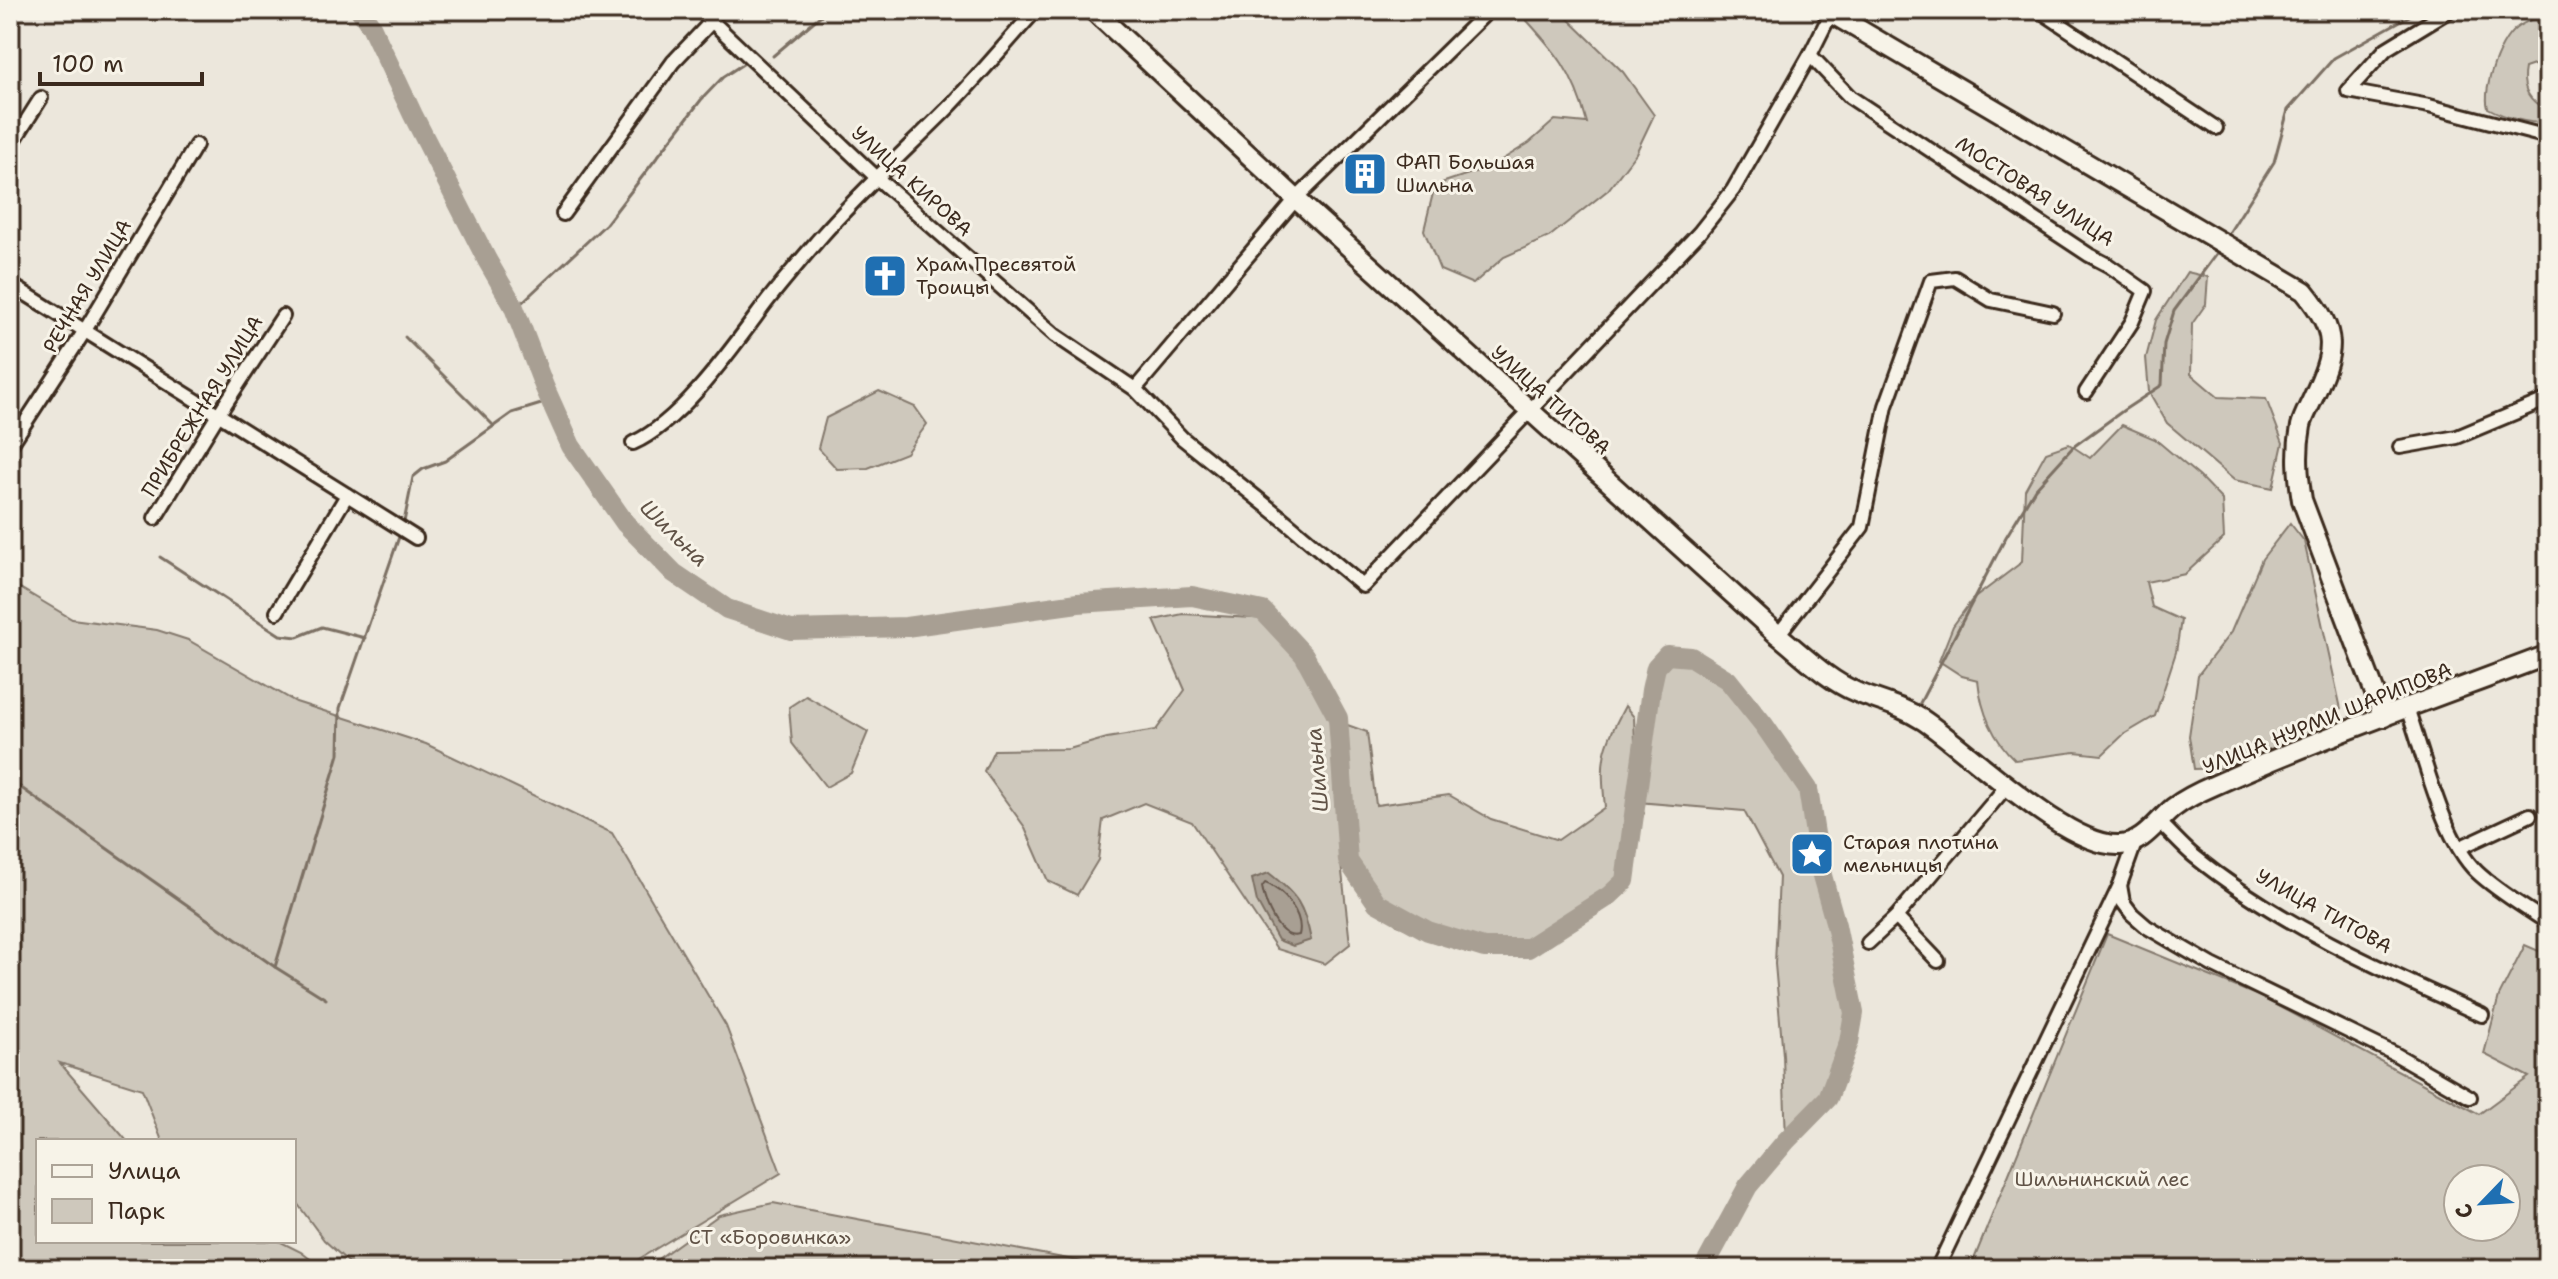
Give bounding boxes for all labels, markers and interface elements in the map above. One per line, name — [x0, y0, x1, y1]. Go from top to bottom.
scale bar — [40, 36, 202, 86]
text: 100 m — [52, 48, 124, 80]
street label: УЛИЦА КИРОВА — [846, 120, 978, 242]
street label: МОСТОВАЯ УЛИЦА — [1951, 130, 2119, 252]
place label: ФАП Большая Шильна — [1396, 149, 1535, 198]
building icon: ФАП Большая Шильна — [1341, 150, 1389, 198]
street label: РЕЧНАЯ УЛИЦА — [37, 214, 137, 358]
place label: Храм Пресвятой Троицы — [916, 251, 1076, 300]
church icon: Храм Пресвятой Троицы — [861, 252, 909, 300]
street label: ПРИБРЕЖНАЯ УЛИЦА — [135, 310, 269, 502]
street label: УЛИЦА ТИТОВА — [1486, 340, 1616, 460]
water label: Шильна — [633, 493, 715, 573]
street label: УЛИЦА НУРМИ ШАРИПОВА — [2199, 656, 2455, 780]
water label: Шильна — [1299, 726, 1335, 814]
place label: Старая плотина мельницы — [1843, 829, 1999, 878]
place icon: Старая плотина мельницы — [1788, 830, 1836, 878]
street label: УЛИЦА ТИТОВА — [2251, 863, 2397, 959]
legend — [36, 1139, 296, 1243]
text: Улица — [108, 1155, 181, 1187]
north arrow — [2442, 1163, 2522, 1243]
park label: Шильнинский лес — [2015, 1166, 2189, 1192]
text: Парк — [108, 1195, 165, 1227]
text: С — [2448, 1199, 2480, 1223]
park label: СТ «Боровинка» — [689, 1224, 851, 1250]

